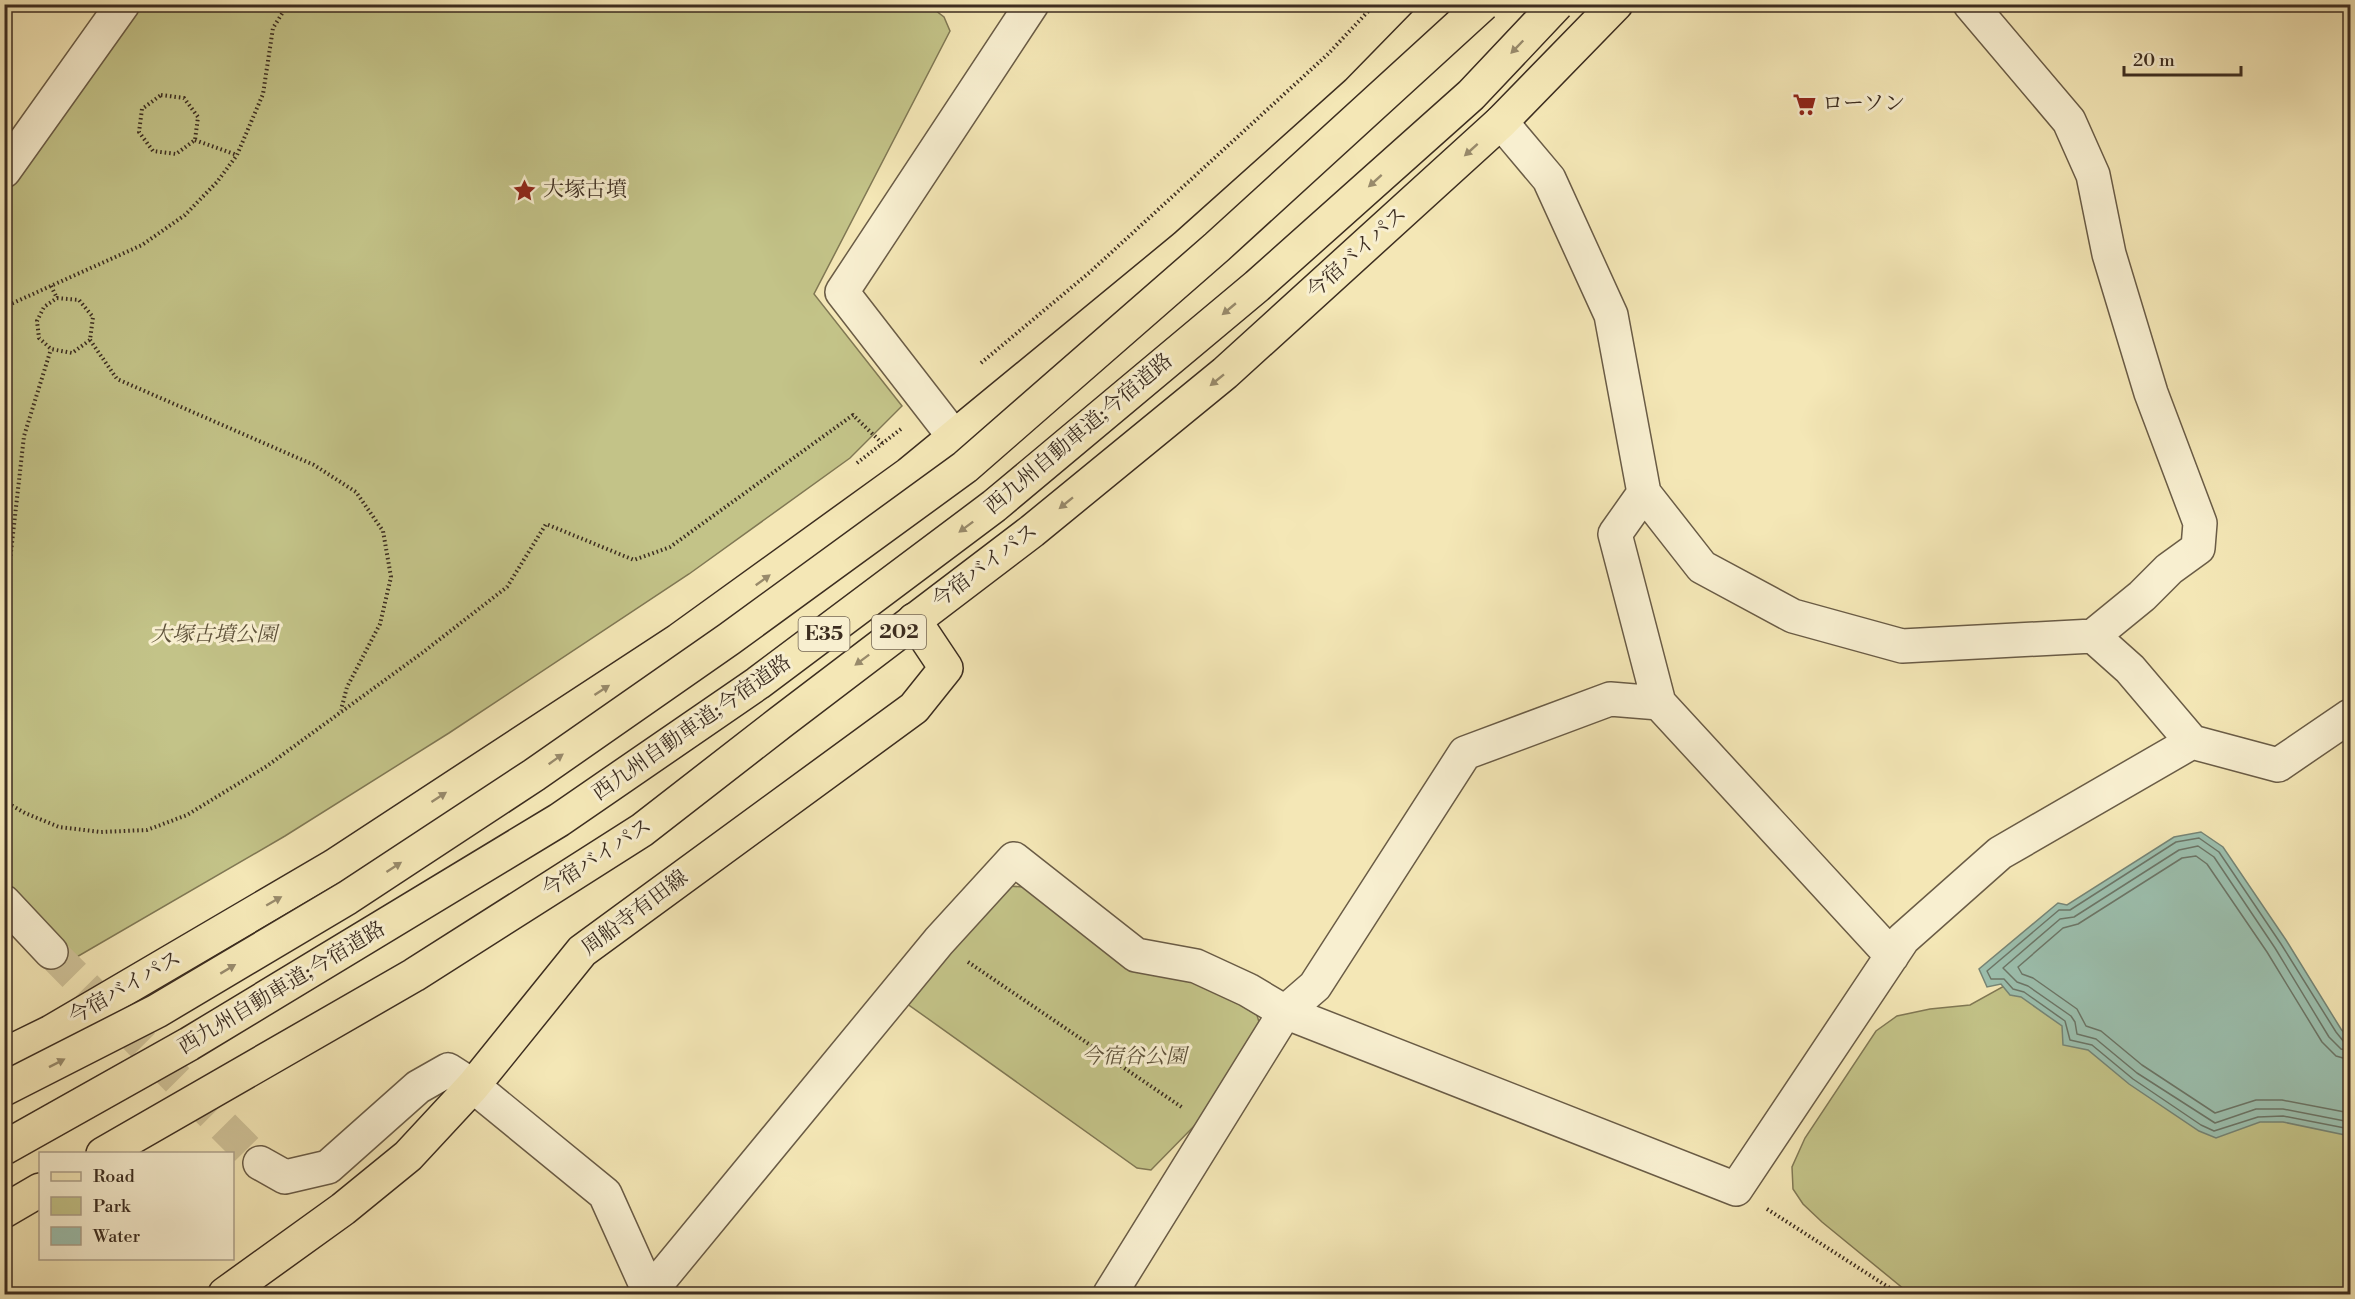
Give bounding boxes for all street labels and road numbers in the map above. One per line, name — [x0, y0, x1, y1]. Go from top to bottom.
street label: 今宿バイパス — [1302, 201, 1412, 305]
street label: 西九州自動車道;今宿道路 — [980, 348, 1178, 520]
street label: 今宿バイパス — [927, 518, 1043, 614]
road number: 202 — [872, 615, 926, 649]
road number: E35 — [798, 617, 850, 651]
street label: 西九州自動車道;今宿道路 — [588, 649, 796, 807]
street label: 今宿バイパス — [537, 813, 657, 903]
street label: 周船寺有田線 — [577, 865, 693, 961]
street label: 西九州自動車道;今宿道路 — [174, 916, 390, 1060]
street label: 今宿バイパス — [64, 945, 186, 1031]

